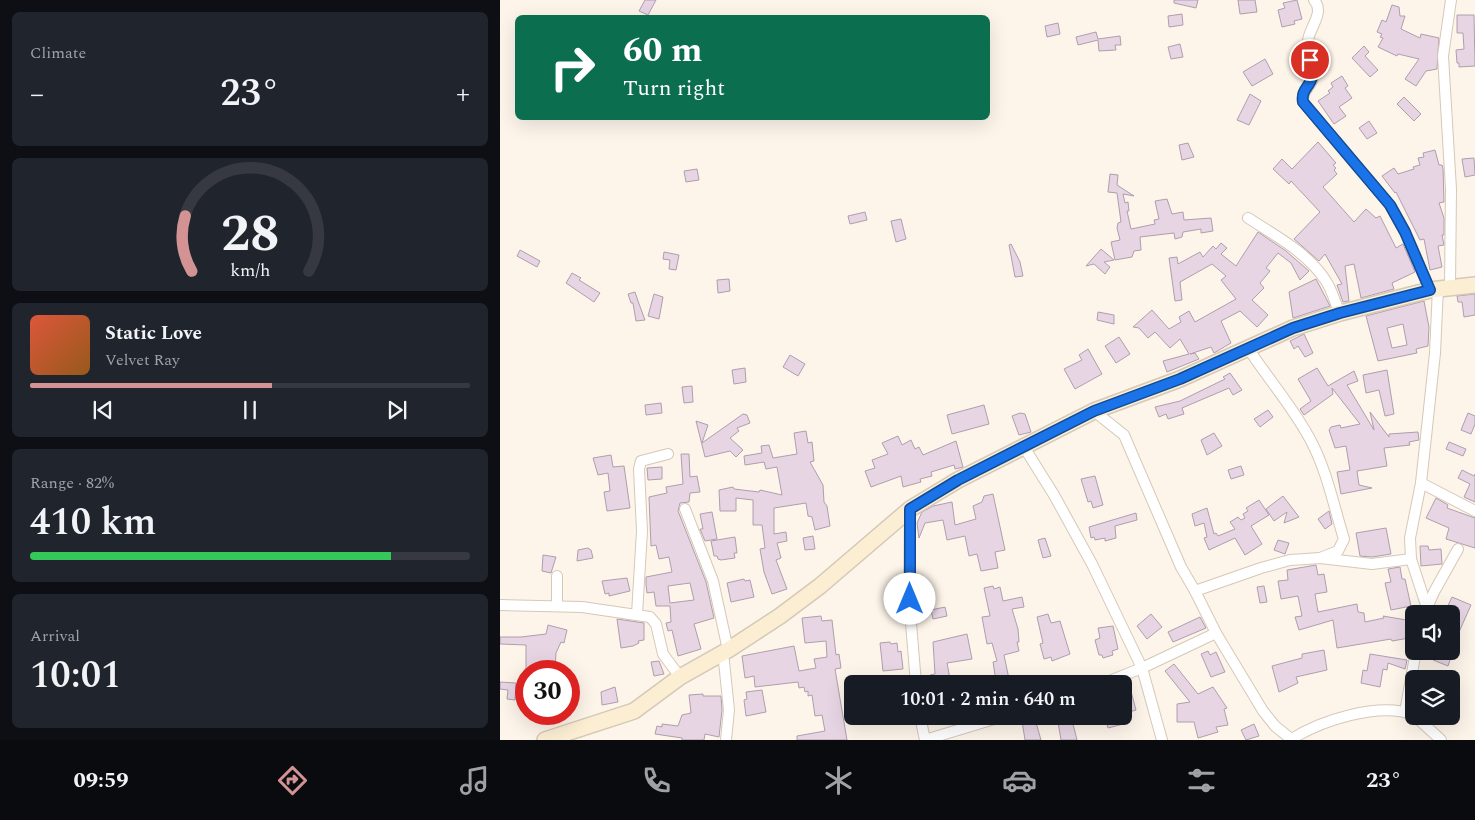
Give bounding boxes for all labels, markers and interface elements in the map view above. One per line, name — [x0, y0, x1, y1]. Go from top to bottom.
text: 60 m — [623, 24, 703, 77]
icon: right — [540, 35, 605, 100]
pin — [1289, 39, 1331, 81]
text: Climate — [30, 41, 86, 65]
icon: arrive — [1296, 46, 1324, 74]
text: 23° — [220, 65, 280, 123]
text: Turn right — [623, 72, 725, 105]
text: − — [30, 73, 44, 116]
text: + — [456, 73, 470, 116]
text: 28 — [221, 195, 279, 274]
text: km/h — [230, 257, 270, 284]
text: Static Love — [105, 319, 202, 348]
text: Velvet Ray — [105, 348, 180, 372]
icon: previous — [89, 396, 117, 424]
icon: pause — [236, 396, 264, 424]
icon: next — [383, 396, 411, 424]
text: Range · 82% — [30, 471, 114, 495]
text: 410 km — [30, 494, 156, 552]
position arrow — [883, 572, 935, 624]
map controls — [1405, 605, 1460, 725]
button: sound — [1405, 605, 1460, 660]
text: Arrival — [30, 624, 80, 648]
text: 10:01 — [30, 647, 121, 705]
speed limit sign: 30 — [515, 660, 580, 725]
button: layers — [1405, 670, 1460, 725]
text: 10:01 · 2 min · 640 m — [900, 685, 1076, 714]
icon: directions — [275, 763, 310, 798]
icon: music — [457, 763, 492, 798]
icon: phone — [639, 763, 674, 798]
icon: climate — [821, 763, 856, 798]
icon: car — [1002, 763, 1037, 798]
icon: filters — [1184, 763, 1219, 798]
text: 09:59 — [73, 764, 129, 797]
text: 23° — [1366, 764, 1402, 797]

